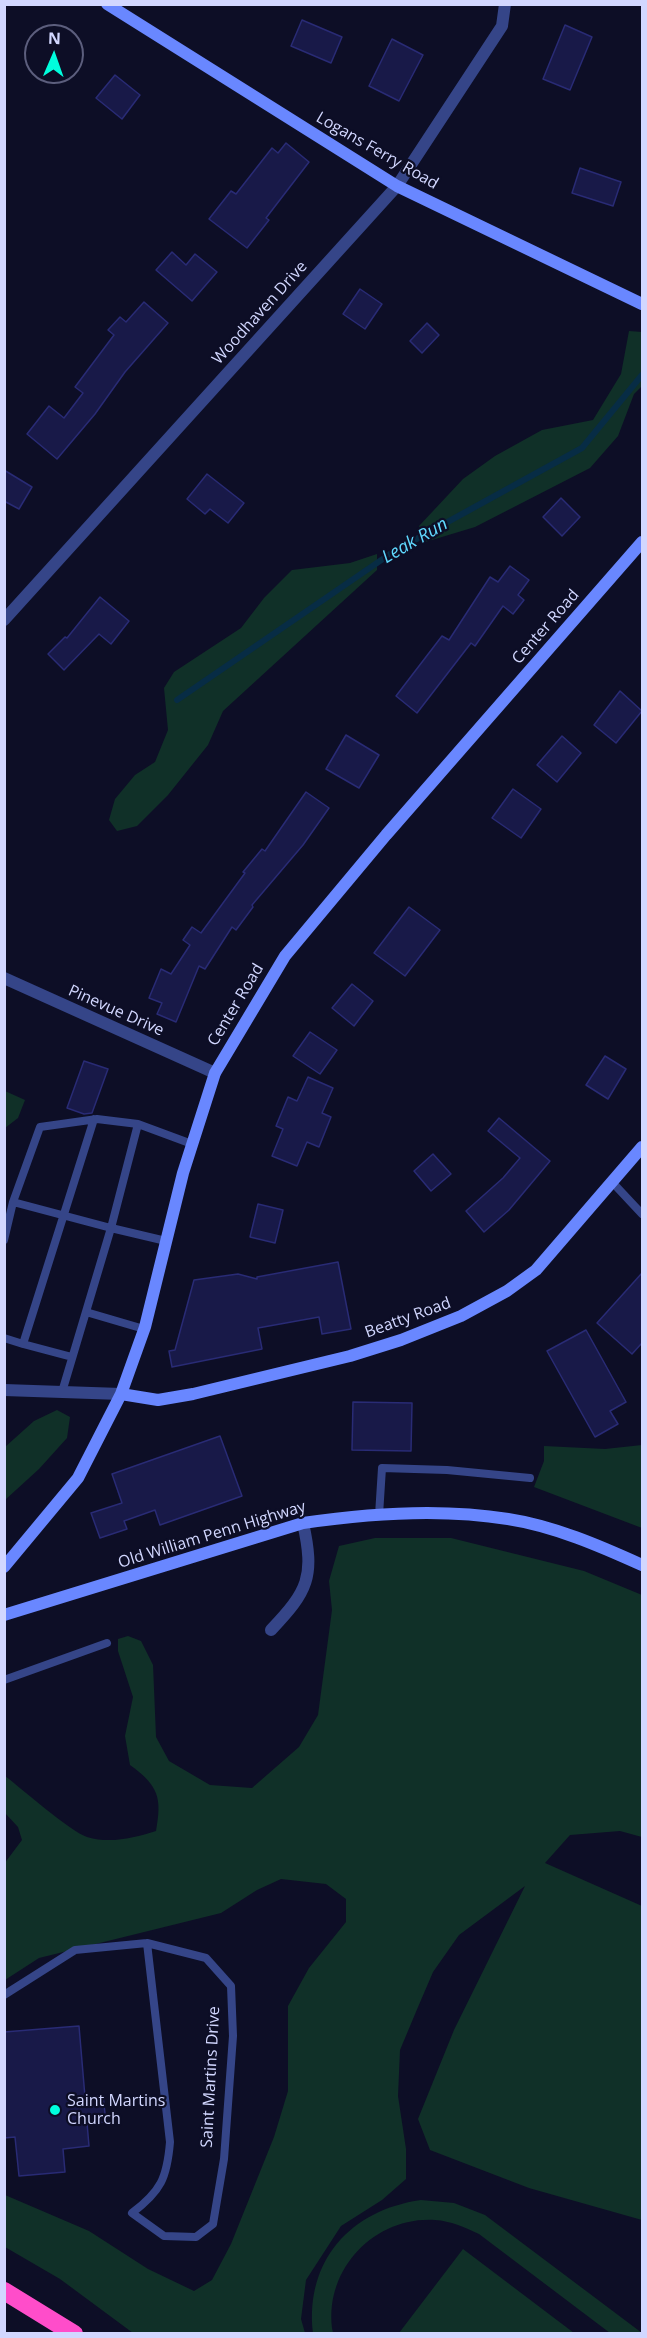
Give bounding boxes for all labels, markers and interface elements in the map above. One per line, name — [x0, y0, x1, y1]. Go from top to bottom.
north arrow — [24, 24, 84, 84]
text: N — [48, 27, 61, 49]
street label: Logans Ferry Road — [313, 108, 441, 194]
street label: Woodhaven Drive — [208, 257, 312, 369]
water label: Leak Run — [378, 514, 452, 568]
street label: Center Road — [508, 586, 584, 668]
street label: Center Road — [204, 960, 268, 1050]
street label: Pinevue Drive — [65, 981, 167, 1041]
street label: Beatty Road — [362, 1294, 454, 1342]
street label: Old William Penn Highway — [116, 1497, 308, 1573]
street label: Saint Martins Drive — [198, 2006, 224, 2148]
place label: Saint Martins Church — [67, 2091, 165, 2129]
marker: Saint Martins Church — [48, 2103, 62, 2117]

